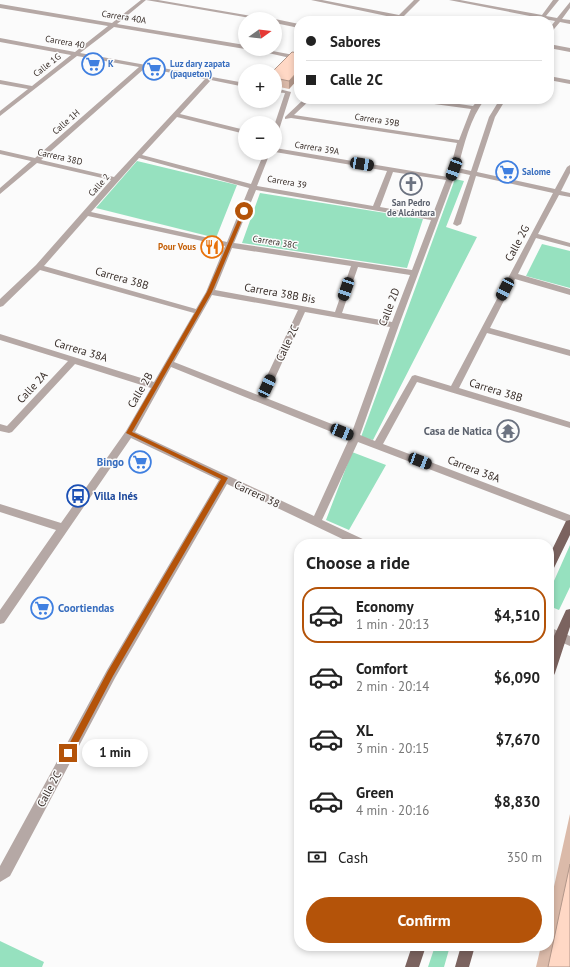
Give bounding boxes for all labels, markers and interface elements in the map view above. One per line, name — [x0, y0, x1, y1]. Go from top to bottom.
street label: Carrera 40A — [101, 8, 148, 26]
north arrow — [238, 12, 282, 56]
map controls — [238, 12, 282, 160]
text: Sabores — [330, 32, 381, 51]
street label: Carrera 40 — [44, 33, 86, 50]
street label: Calle 1G — [31, 50, 63, 79]
supermarket icon: K — [80, 51, 106, 77]
supermarket icon: Luz dary zapata (paqueton) — [141, 56, 167, 82]
place label: K — [108, 58, 114, 69]
place label: Luz dary zapata (paqueton) — [170, 58, 230, 80]
button: + — [238, 64, 282, 108]
text: Calle 2C — [330, 70, 383, 89]
street label: Calle 1H — [50, 107, 82, 136]
street label: Carrera 39B — [354, 111, 400, 128]
button: − — [238, 116, 282, 160]
street label: Carrera 39A — [294, 139, 341, 157]
street label: Carrera 38D — [37, 146, 84, 167]
car — [349, 156, 375, 172]
car — [444, 156, 464, 182]
supermarket icon: Salome — [494, 159, 520, 185]
place label: Salome — [522, 166, 551, 177]
street label: Calle 2 — [86, 171, 112, 198]
church icon: San Pedro de Alcántara — [398, 171, 424, 197]
street label: Carrera 39 — [266, 173, 308, 190]
place label: San Pedro de Alcántara — [387, 197, 435, 218]
route start — [235, 202, 253, 220]
street label: Calle 2G — [502, 222, 533, 264]
street label: Carrera 38C — [252, 233, 298, 250]
restaurant icon: Pour Vous — [199, 234, 225, 260]
place label: Pour Vous — [158, 241, 196, 252]
street label: Carrera 38B — [94, 264, 150, 292]
car — [336, 276, 356, 302]
car — [494, 276, 516, 302]
street label: Carrera 38B Bis — [243, 280, 317, 306]
street label: Calle 2D — [375, 286, 403, 328]
street label: Calle 2C — [272, 322, 302, 364]
street label: Carrera 38A — [53, 335, 110, 365]
street label: Calle 2A — [14, 368, 51, 406]
street label: Calle 2B — [124, 370, 156, 410]
car — [256, 373, 278, 399]
street label: Carrera 38B — [468, 375, 524, 405]
temple icon: Casa de Natica — [495, 418, 521, 444]
car — [329, 422, 355, 442]
place label: Casa de Natica — [424, 424, 492, 438]
supermarket icon: Bingo — [127, 449, 153, 475]
car — [407, 451, 433, 471]
street label: Carrera 38A — [446, 453, 503, 486]
place label: Bingo — [97, 455, 124, 469]
street label: Carrera 38 — [232, 477, 282, 511]
bus stop icon: Villa Inés — [65, 483, 91, 509]
place label: Villa Inés — [93, 489, 138, 503]
text: Choose a ride — [306, 551, 410, 574]
supermarket icon: Coortiendas — [29, 595, 55, 621]
icon: car — [308, 597, 344, 633]
text: Economy — [356, 597, 414, 616]
place label: Coortiendas — [58, 601, 115, 615]
text: $4,510 — [494, 606, 540, 625]
text: 1 min · 20:13 — [356, 616, 429, 633]
icon: car — [308, 659, 344, 695]
text: Comfort — [356, 659, 408, 678]
text: $6,090 — [494, 668, 540, 687]
text: 2 min · 20:14 — [356, 678, 429, 695]
icon: car — [308, 721, 344, 757]
text: XL — [356, 721, 373, 740]
text: $7,670 — [495, 730, 540, 749]
callout: 1 min — [82, 739, 148, 767]
text: 3 min · 20:15 — [356, 740, 429, 757]
route end — [59, 744, 77, 762]
text: 1 min — [99, 744, 131, 761]
street label: Calle 2C — [34, 769, 64, 809]
icon: car — [308, 783, 344, 819]
text: Green — [356, 783, 394, 802]
text: $8,830 — [494, 792, 540, 811]
text: 4 min · 20:16 — [356, 802, 429, 819]
icon: cash — [306, 846, 328, 868]
text: Cash — [338, 848, 368, 867]
text: 350 m — [507, 849, 542, 866]
button: Confirm — [306, 897, 542, 943]

